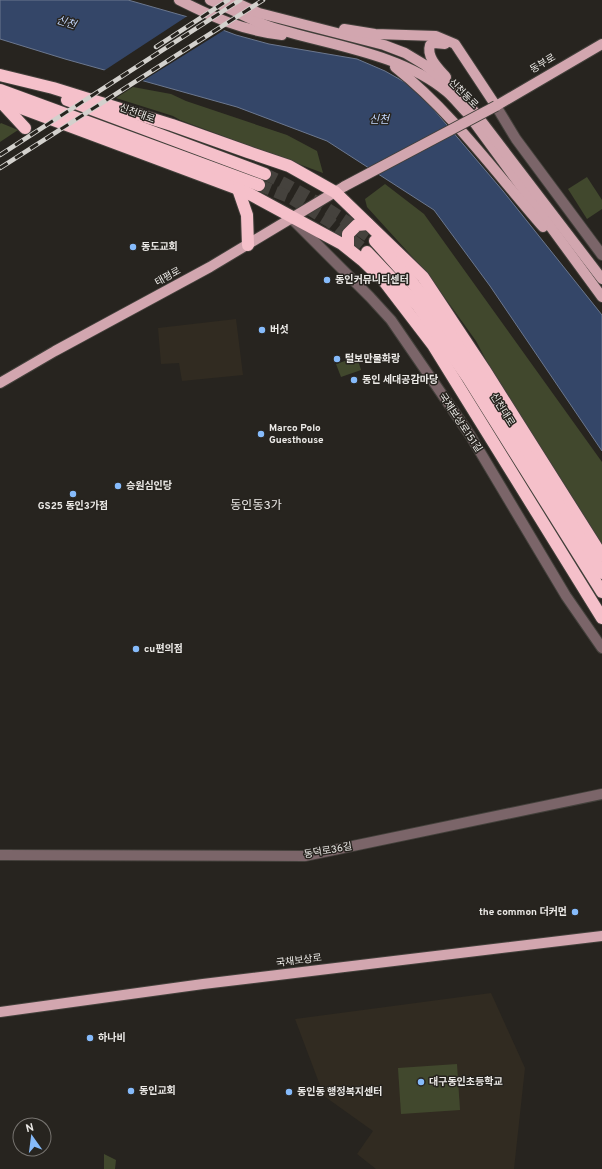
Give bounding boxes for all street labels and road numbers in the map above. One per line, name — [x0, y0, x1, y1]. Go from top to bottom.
street label: 동부로 — [528, 51, 558, 77]
street label: 신천동로 — [445, 76, 481, 112]
street label: 신천대로 — [117, 102, 157, 126]
street label: 태평로 — [153, 265, 183, 289]
street label: 국채보상로151길 — [435, 391, 485, 455]
street label: 신천대로 — [487, 391, 517, 429]
street label: 동덕로36길 — [303, 840, 353, 862]
street label: 국채보상로 — [275, 952, 323, 970]

